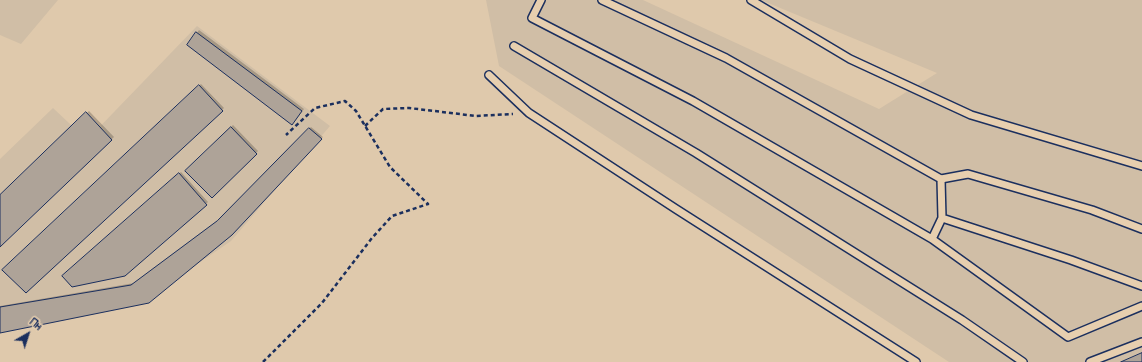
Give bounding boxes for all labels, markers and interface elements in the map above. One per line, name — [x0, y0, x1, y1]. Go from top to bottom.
north arrow — [8, 314, 48, 354]
text: Пн — [27, 315, 45, 333]

